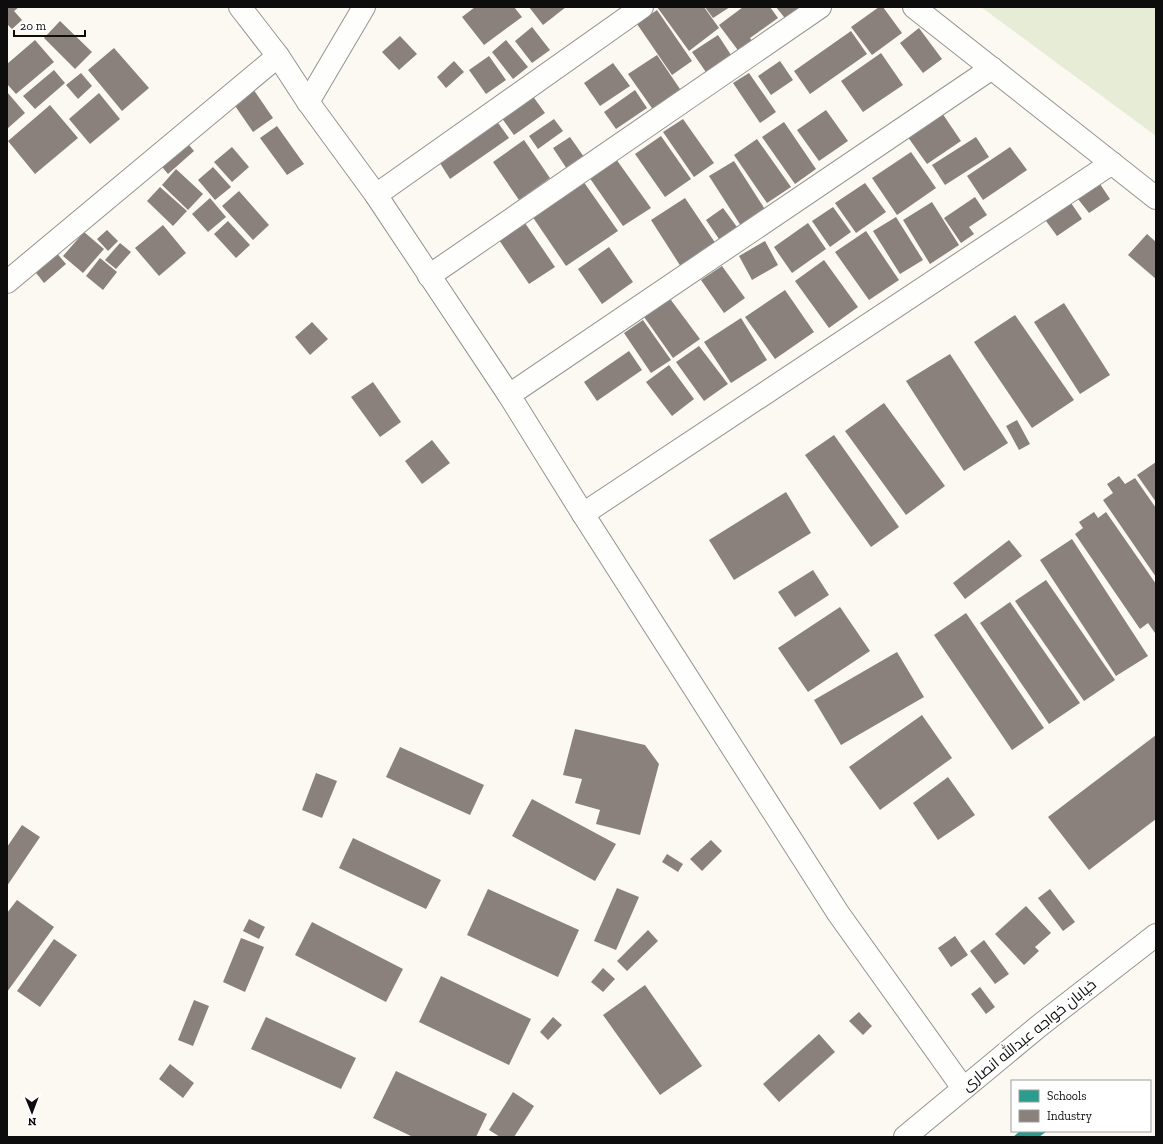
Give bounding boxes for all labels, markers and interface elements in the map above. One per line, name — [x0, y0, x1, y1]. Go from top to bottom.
scale bar — [14, 12, 85, 38]
text: 20 m — [20, 19, 47, 33]
street label: خیابان خواجه عبدالله انصاری — [958, 974, 1100, 1096]
legend — [1011, 1080, 1151, 1132]
text: Schools — [1047, 1089, 1086, 1103]
north arrow — [12, 1092, 52, 1132]
text: Industry — [1047, 1109, 1093, 1123]
text: N — [27, 1115, 36, 1128]

